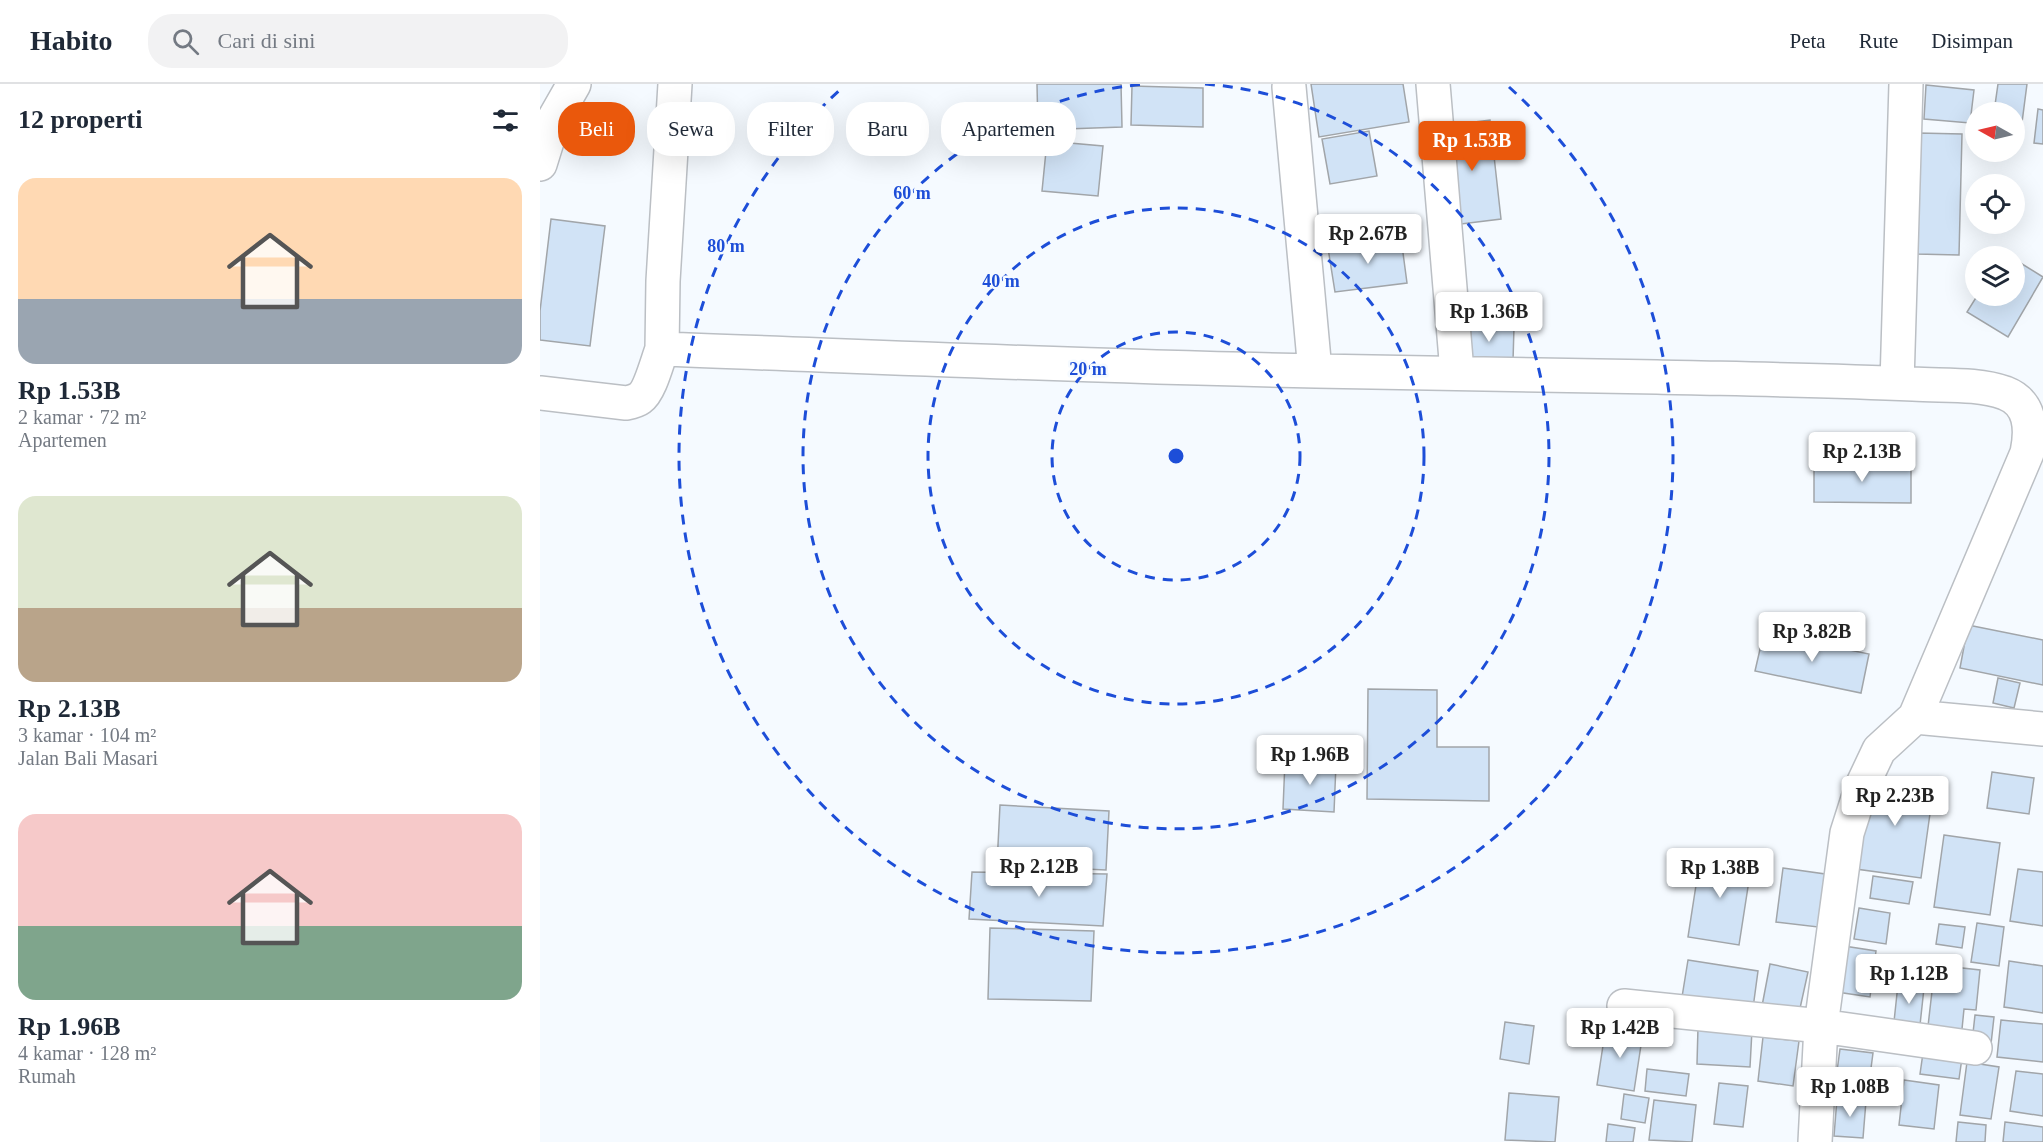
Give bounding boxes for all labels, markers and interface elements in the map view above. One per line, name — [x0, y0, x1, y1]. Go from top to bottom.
search box — [148, 14, 568, 68]
text: Habito — [30, 25, 112, 56]
icon: search — [169, 25, 202, 58]
text: Cari di sini — [217, 28, 315, 53]
text: Peta — [1790, 29, 1826, 53]
text: Rute — [1859, 29, 1898, 53]
text: Disimpan — [1931, 29, 2013, 53]
chip: Beli — [558, 102, 635, 156]
chip: Sewa — [647, 102, 735, 156]
chip: Filter — [747, 102, 834, 156]
chip: Baru — [846, 102, 929, 156]
chip: Apartemen — [941, 102, 1076, 156]
north arrow — [1965, 102, 2025, 162]
map controls — [1965, 102, 2025, 306]
icon: filters — [489, 104, 522, 137]
text: 12 properti — [18, 105, 142, 134]
pin: Rp 1.53B — [1410, 121, 1534, 172]
text: Rp 1.53B — [1433, 129, 1511, 151]
button: locate — [1965, 174, 2025, 234]
text: 60 m — [893, 183, 931, 203]
pin: Rp 2.67B — [1306, 214, 1430, 265]
icon: home — [216, 217, 324, 325]
text: Rp 2.67B — [1329, 222, 1407, 244]
text: 80 m — [707, 236, 745, 256]
button: layers — [1965, 246, 2025, 306]
text: 40 m — [982, 271, 1020, 291]
pin: Rp 1.36B — [1427, 292, 1551, 343]
text: Rp 1.36B — [1450, 300, 1528, 322]
text: 20 m — [1069, 359, 1107, 379]
text: Rp 1.53B — [18, 376, 121, 405]
text: 2 kamar · 72 m² — [18, 406, 146, 428]
text: Apartemen — [18, 429, 107, 451]
pin: Rp 2.13B — [1800, 432, 1924, 483]
text: Rp 2.13B — [1823, 440, 1901, 462]
centre of rings — [1166, 446, 1186, 466]
icon: home — [216, 535, 324, 643]
pin: Rp 3.82B — [1750, 612, 1874, 663]
text: Rp 3.82B — [1773, 620, 1851, 642]
text: Rp 2.13B — [18, 694, 121, 723]
text: 3 kamar · 104 m² — [18, 724, 156, 746]
pin: Rp 1.96B — [1248, 735, 1372, 786]
text: Rp 1.96B — [1271, 743, 1349, 765]
text: Jalan Bali Masari — [18, 747, 158, 769]
pin: Rp 2.23B — [1833, 776, 1957, 827]
text: Rp 2.23B — [1856, 784, 1934, 806]
pin: Rp 2.12B — [977, 847, 1101, 898]
pin: Rp 1.38B — [1658, 848, 1782, 899]
icon: home — [216, 853, 324, 961]
text: Rp 2.12B — [1000, 855, 1078, 877]
text: Rp 1.38B — [1681, 856, 1759, 878]
pin: Rp 1.12B — [1847, 954, 1971, 1005]
text: Rp 1.12B — [1870, 962, 1948, 984]
pin: Rp 1.42B — [1558, 1008, 1682, 1059]
text: Rp 1.96B — [18, 1012, 121, 1041]
text: Rp 1.42B — [1581, 1016, 1659, 1038]
text: 4 kamar · 128 m² — [18, 1042, 156, 1064]
text: Rumah — [18, 1065, 76, 1087]
pin: Rp 1.08B — [1788, 1067, 1912, 1118]
text: Rp 1.08B — [1811, 1075, 1889, 1097]

